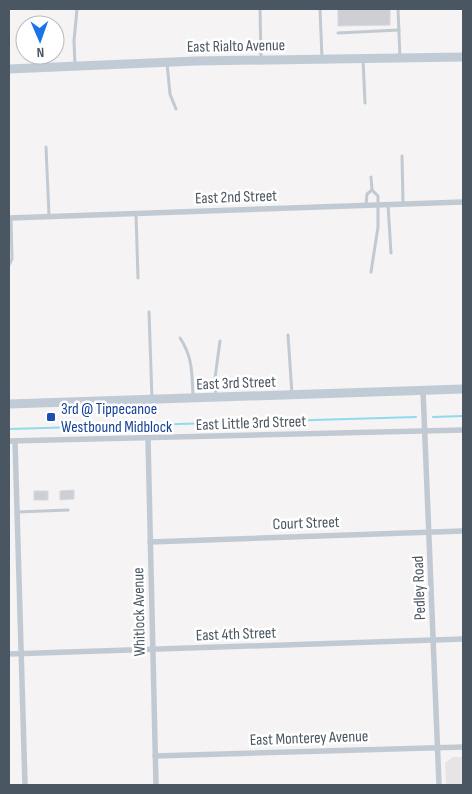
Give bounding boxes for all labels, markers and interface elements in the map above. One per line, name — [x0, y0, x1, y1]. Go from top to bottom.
north arrow — [15, 15, 65, 65]
street label: East Rialto Avenue — [187, 36, 285, 57]
text: N — [36, 44, 44, 61]
street label: East 2nd Street — [195, 187, 278, 208]
street label: East 3rd Street — [196, 373, 276, 394]
place label: 3rd @ Tippecanoe Westbound Midblock — [61, 400, 172, 437]
marker: 3rd @ Tippecanoe Westbound Midblock — [45, 411, 57, 423]
street label: East Little 3rd Street — [196, 412, 307, 435]
street label: Court Street — [272, 513, 340, 534]
street label: Pedley Road — [409, 555, 430, 621]
street label: Whitlock Avenue — [129, 567, 150, 657]
street label: East 4th Street — [196, 624, 277, 645]
street label: East Monterey Avenue — [250, 727, 369, 750]

